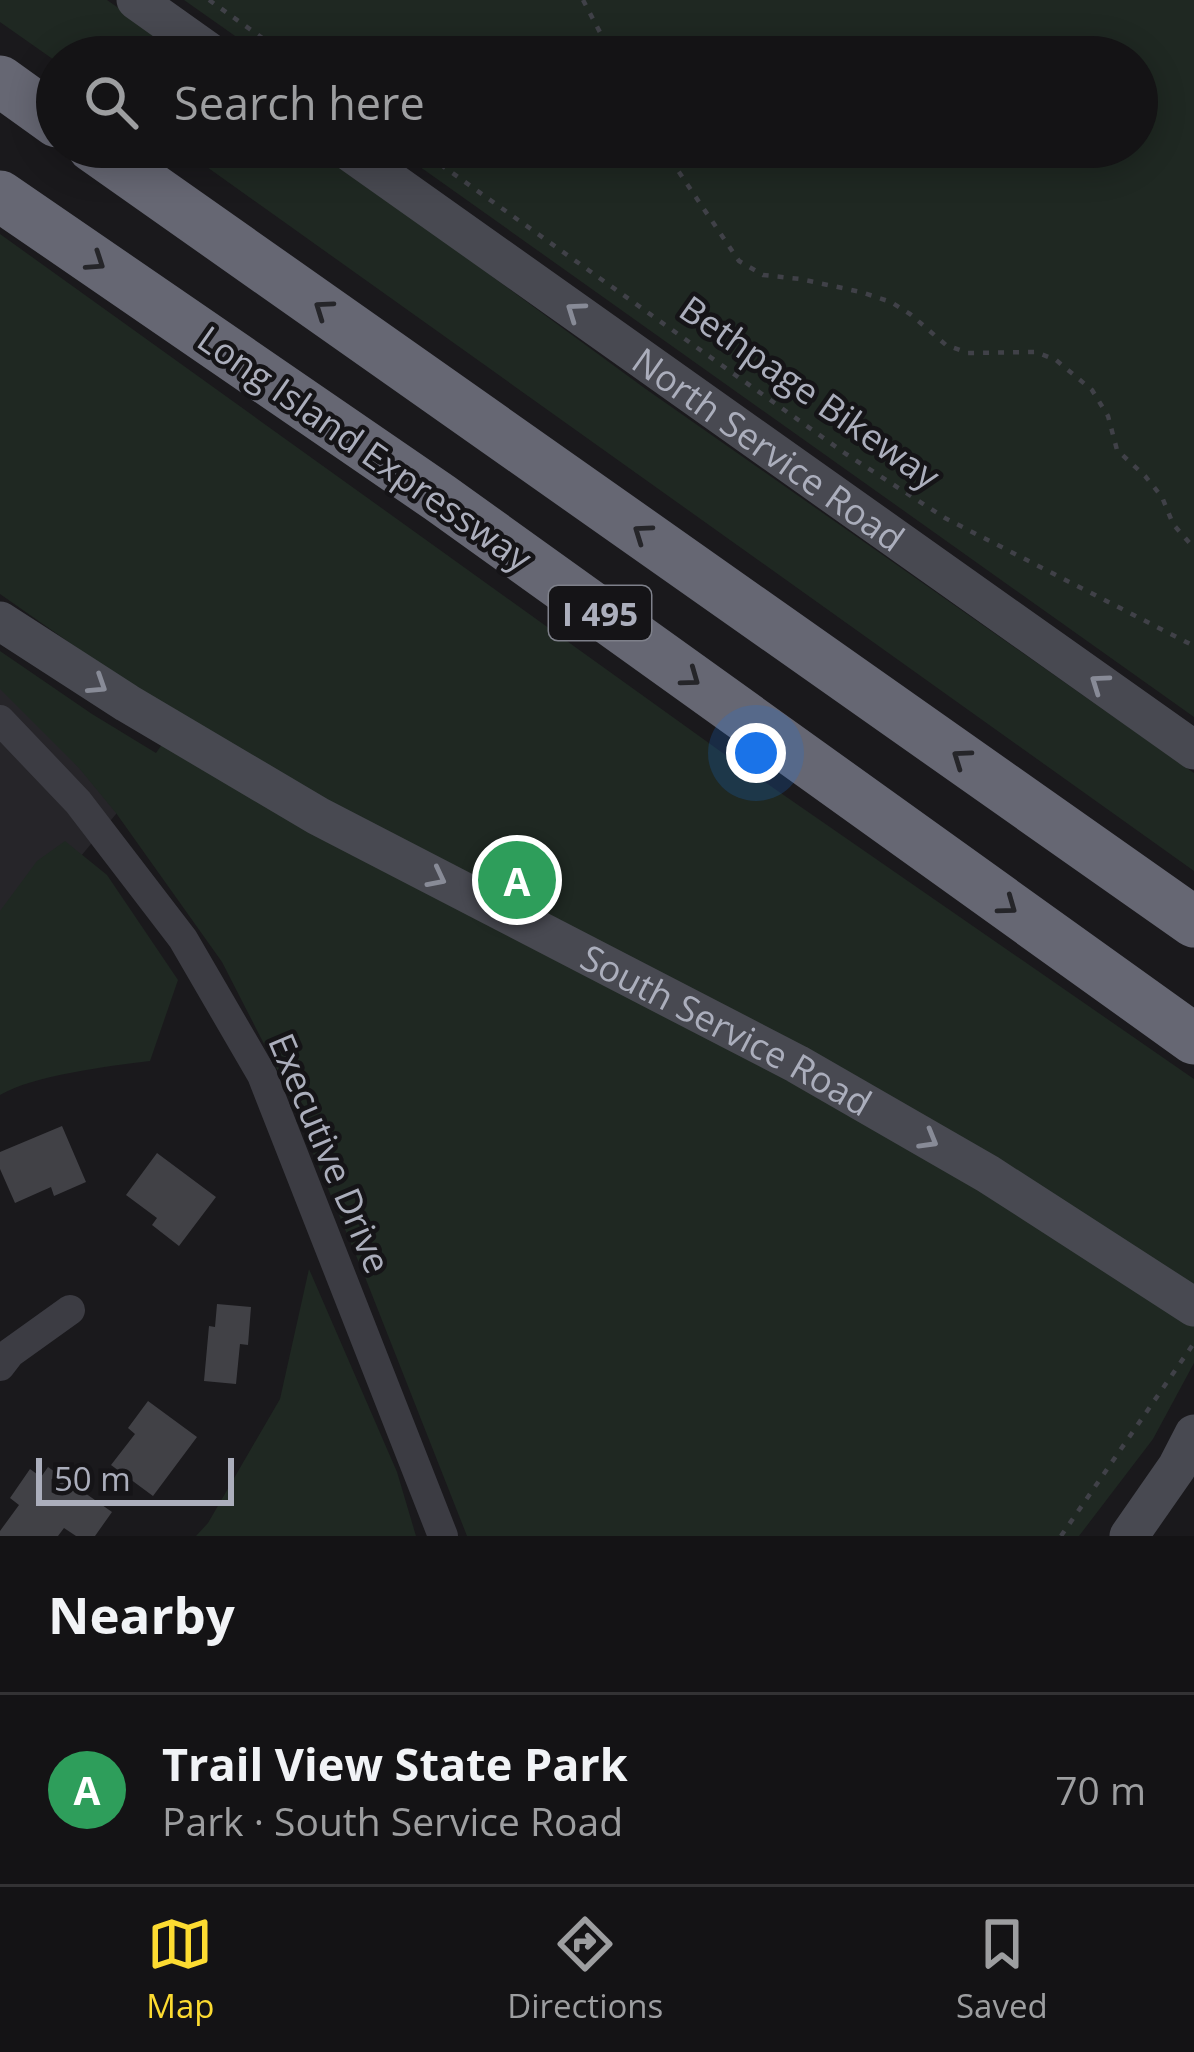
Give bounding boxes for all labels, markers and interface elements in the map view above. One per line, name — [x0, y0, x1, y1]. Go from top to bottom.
search box — [36, 36, 1158, 168]
icon: search — [78, 69, 144, 135]
text: Search here — [174, 72, 425, 133]
one-way arrow — [83, 248, 105, 270]
street label: Bethpage Bikeway — [670, 284, 951, 501]
one-way arrow — [314, 301, 336, 323]
one-way arrow — [566, 303, 588, 325]
street label: Long Island Expressway — [188, 314, 543, 583]
street label: North Service Road — [623, 336, 915, 562]
one-way arrow — [633, 525, 655, 547]
road number: I 495 — [549, 586, 651, 640]
one-way arrow — [678, 664, 700, 686]
one-way arrow — [85, 670, 107, 692]
one-way arrow — [1090, 675, 1112, 697]
your location — [726, 723, 786, 783]
one-way arrow — [953, 750, 974, 772]
pin: A — [478, 835, 556, 925]
one-way arrow — [424, 864, 445, 887]
one-way arrow — [995, 892, 1017, 914]
street label: South Service Road — [573, 932, 881, 1126]
street label: Executive Drive — [257, 1026, 403, 1280]
one-way arrow — [917, 1125, 938, 1148]
scale bar — [36, 1452, 234, 1505]
text: 50 m — [54, 1456, 131, 1501]
text: Nearby — [48, 1579, 235, 1649]
text: Trail View State Park — [162, 1733, 628, 1794]
text: A — [74, 1763, 100, 1816]
text: 70 m — [1055, 1763, 1146, 1816]
text: Park · South Service Road — [162, 1794, 623, 1847]
tab: Map — [146, 1911, 215, 2028]
tab: Directions — [507, 1911, 663, 2028]
tab: Saved — [956, 1911, 1048, 2028]

